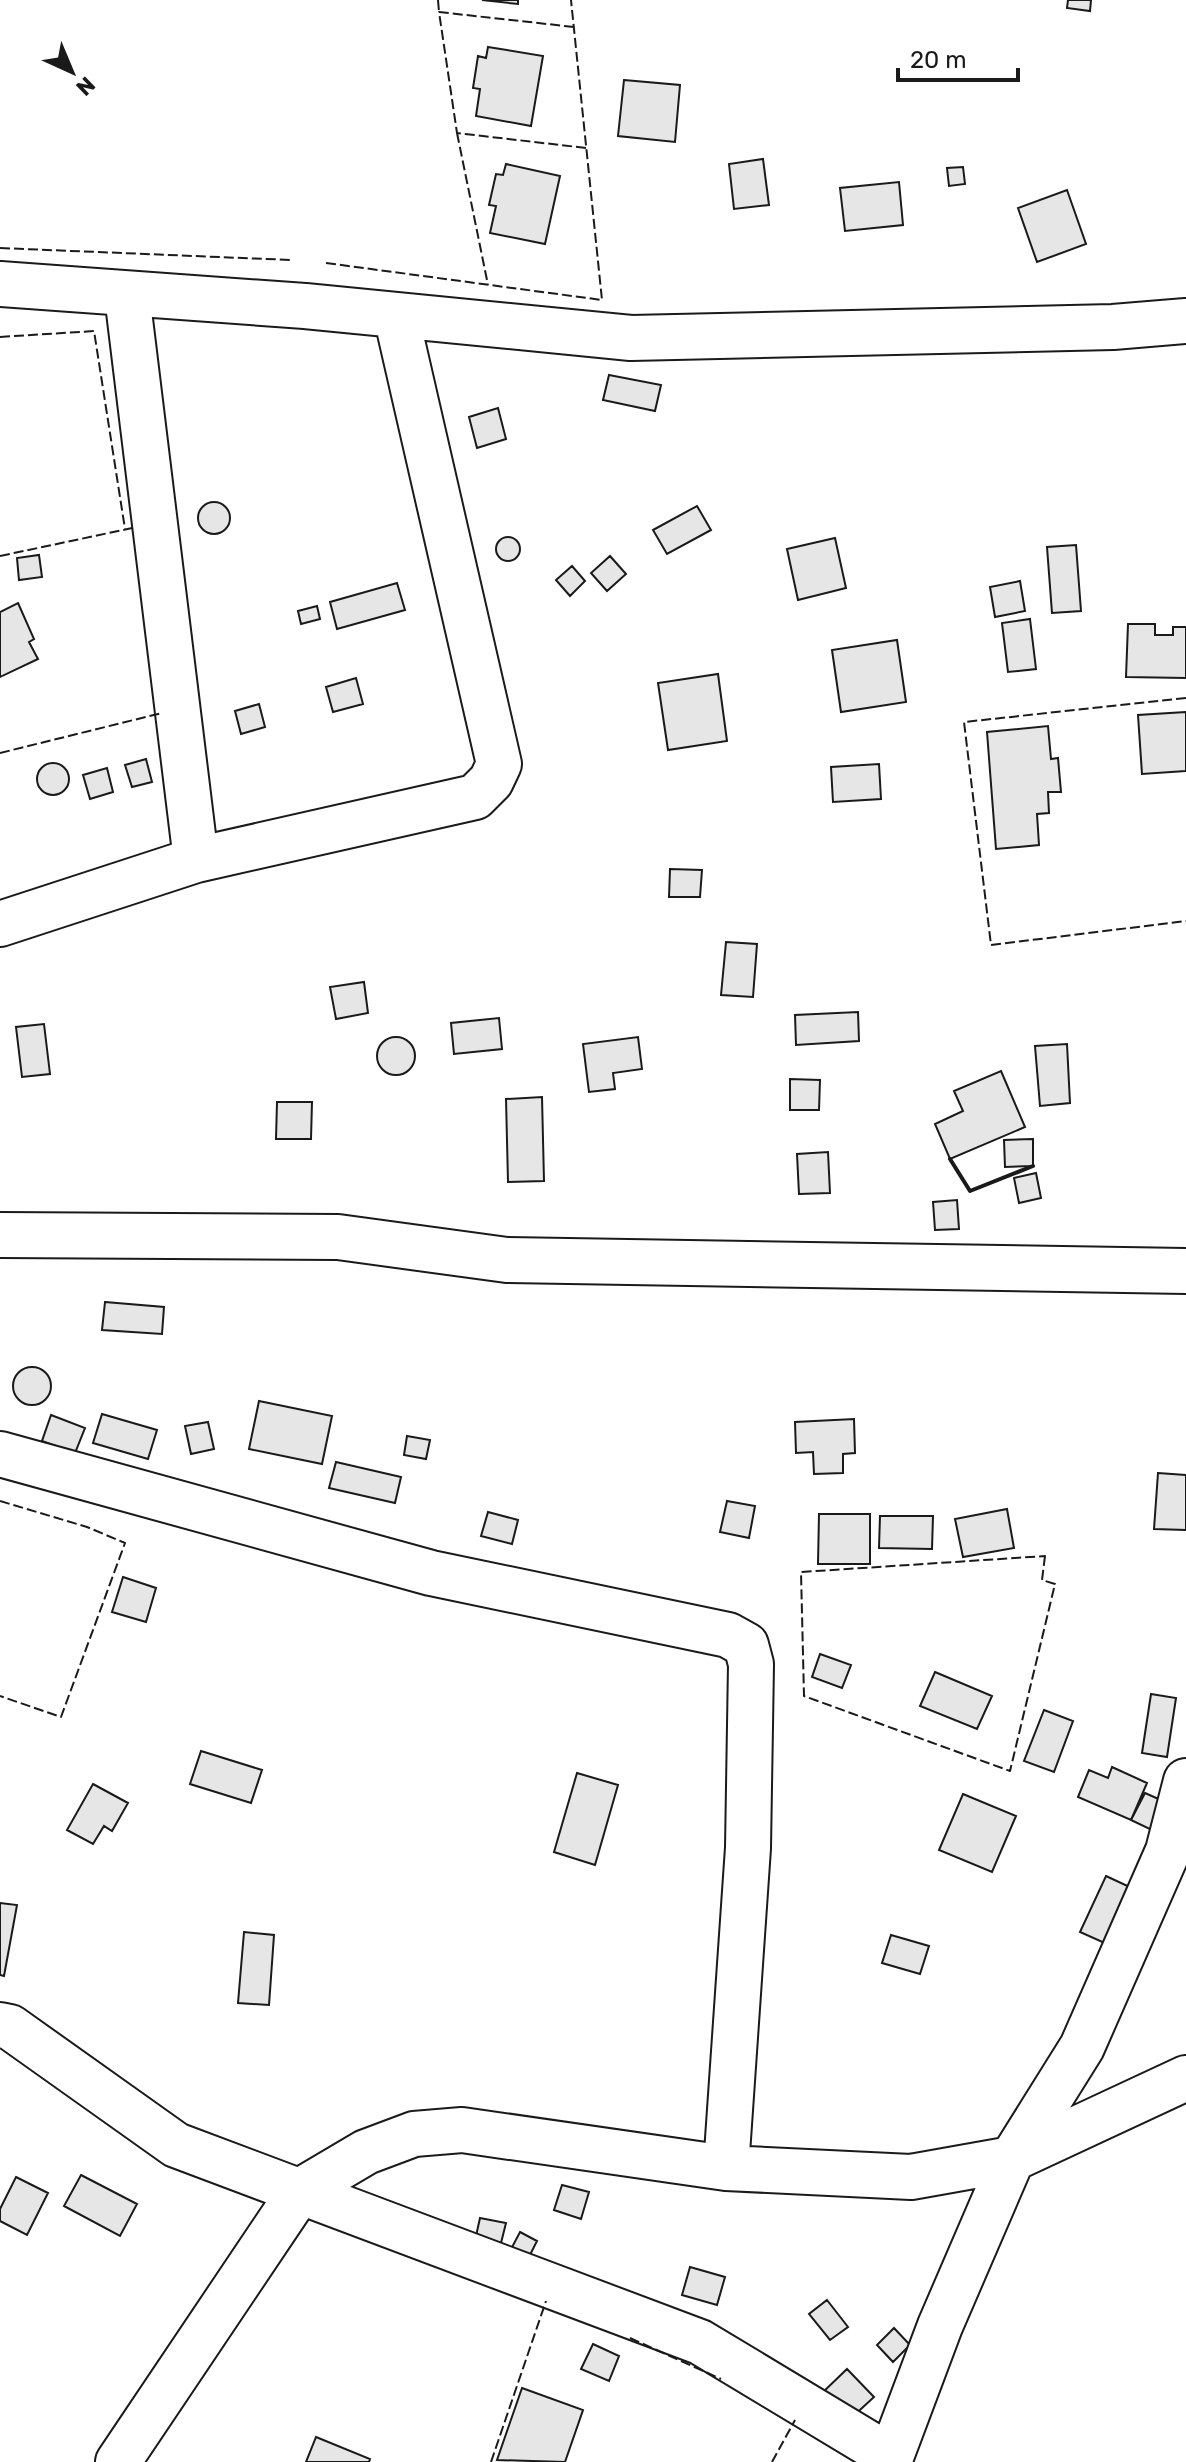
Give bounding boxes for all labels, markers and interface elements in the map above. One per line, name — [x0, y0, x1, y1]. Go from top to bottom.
north arrow — [32, 32, 112, 112]
scale bar — [898, 32, 1018, 82]
text: 20 m — [910, 46, 967, 74]
text: N — [70, 71, 101, 101]

